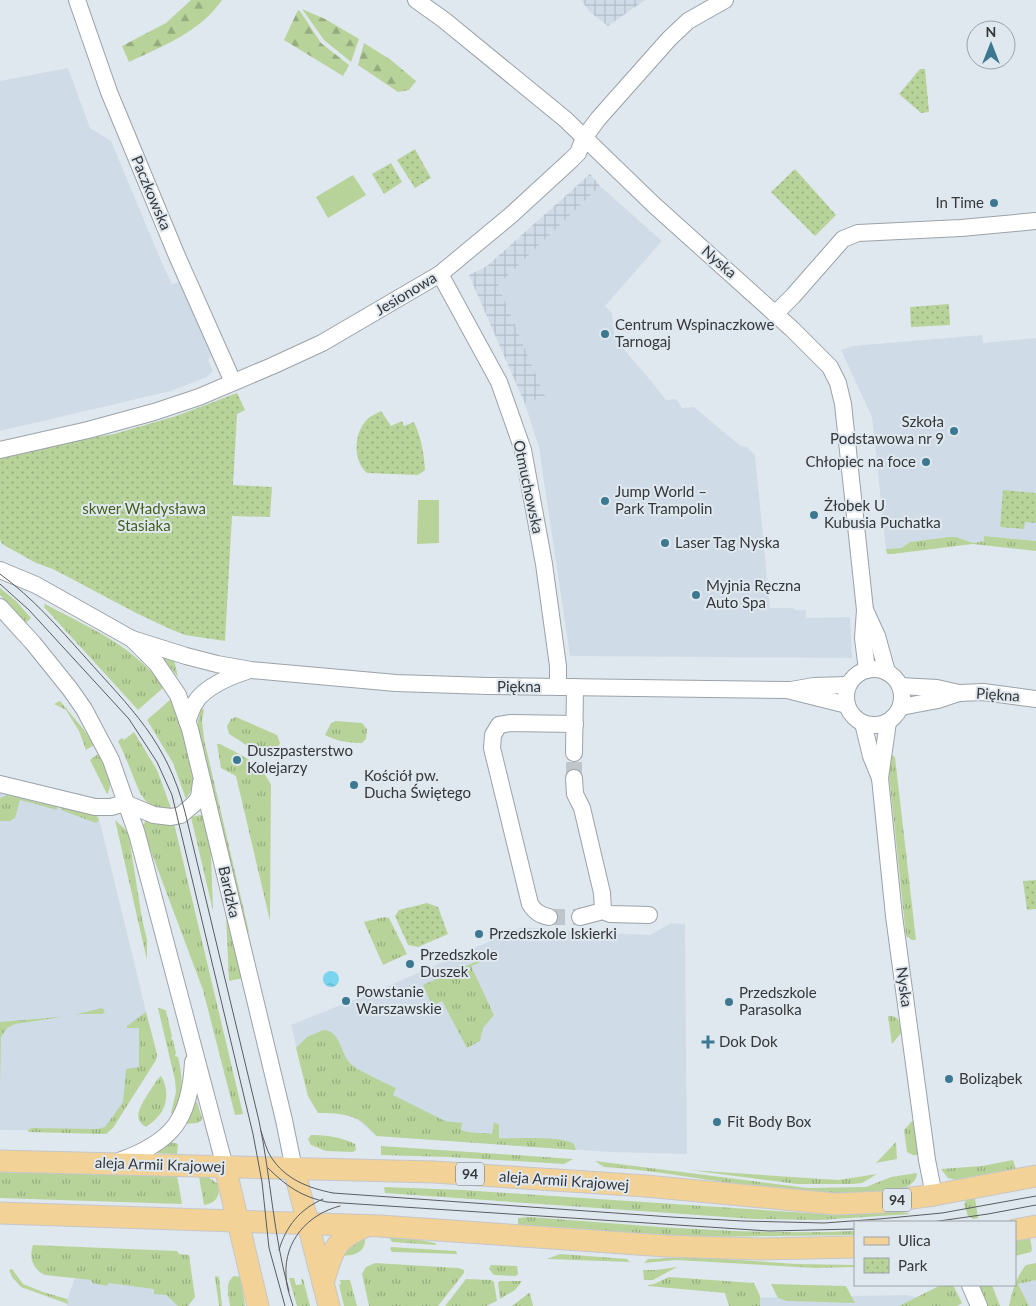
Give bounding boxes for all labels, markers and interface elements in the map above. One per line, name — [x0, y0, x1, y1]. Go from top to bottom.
north arrow — [966, 20, 1016, 70]
text: N — [986, 23, 996, 40]
street label: Paczkowska — [128, 153, 176, 233]
place label: In Time — [935, 193, 984, 211]
marker: In Time — [988, 197, 1000, 209]
street label: Nyska — [698, 241, 741, 281]
street label: Jesionowa — [371, 268, 439, 318]
place label: Centrum Wspinaczkowe Tarnogaj — [615, 315, 774, 350]
marker: Centrum Wspinaczkowe Tarnogaj — [599, 328, 611, 340]
place label: Szkoła Podstawowa nr 9 — [830, 412, 944, 447]
marker: Szkoła Podstawowa nr 9 — [948, 425, 960, 437]
street label: Otmuchowska — [510, 438, 548, 535]
place label: Chłopiec na foce — [805, 452, 916, 470]
marker: Chłopiec na foce — [920, 456, 932, 468]
place label: Jump World – Park Trampolin — [615, 482, 712, 517]
marker: Jump World – Park Trampolin — [599, 495, 611, 507]
place label: Żłobek U Kubusia Puchatka — [824, 496, 941, 531]
park label: skwer Władysława Stasiaka — [82, 499, 206, 534]
marker: Żłobek U Kubusia Puchatka — [808, 509, 820, 521]
place label: Laser Tag Nyska — [675, 533, 780, 551]
marker: Laser Tag Nyska — [659, 537, 671, 549]
place label: Myjnia Ręczna Auto Spa — [706, 576, 801, 611]
marker: Myjnia Ręczna Auto Spa — [690, 589, 702, 601]
street label: Piękna — [497, 677, 541, 695]
street label: Piękna — [976, 683, 1021, 705]
place label: Duszpasterstwo Kolejarzy — [247, 741, 353, 776]
marker: Duszpasterstwo Kolejarzy — [231, 754, 243, 766]
place label: Kościół pw. Ducha Świętego — [364, 766, 471, 801]
marker: Kościół pw. Ducha Świętego — [348, 779, 360, 791]
street label: Bardzka — [215, 864, 245, 919]
place label: Przedszkole Iskierki — [489, 924, 617, 942]
marker: Przedszkole Iskierki — [473, 928, 485, 940]
place label: Przedszkole Duszek — [420, 945, 498, 980]
marker: Przedszkole Duszek — [404, 958, 416, 970]
street label: Nyska — [893, 966, 917, 1008]
place label: Powstanie Warszawskie — [356, 982, 442, 1017]
place label: Przedszkole Parasolka — [739, 983, 817, 1018]
marker: Powstanie Warszawskie — [340, 995, 352, 1007]
marker: Przedszkole Parasolka — [723, 996, 735, 1008]
place label: Dok Dok — [719, 1032, 778, 1050]
marker: Dok Dok — [701, 1035, 715, 1049]
place label: Boliząbek — [959, 1069, 1023, 1087]
marker: Boliząbek — [943, 1073, 955, 1085]
place label: Fit Body Box — [727, 1112, 812, 1130]
marker: Fit Body Box — [711, 1116, 723, 1128]
street label: aleja Armii Krajowej — [95, 1153, 225, 1175]
road number: 94 — [456, 1162, 484, 1186]
street label: aleja Armii Krajowej — [498, 1166, 630, 1194]
road number: 94 — [883, 1188, 911, 1212]
legend — [854, 1221, 1016, 1286]
text: Ulica — [898, 1231, 931, 1249]
text: Park — [898, 1256, 928, 1274]

